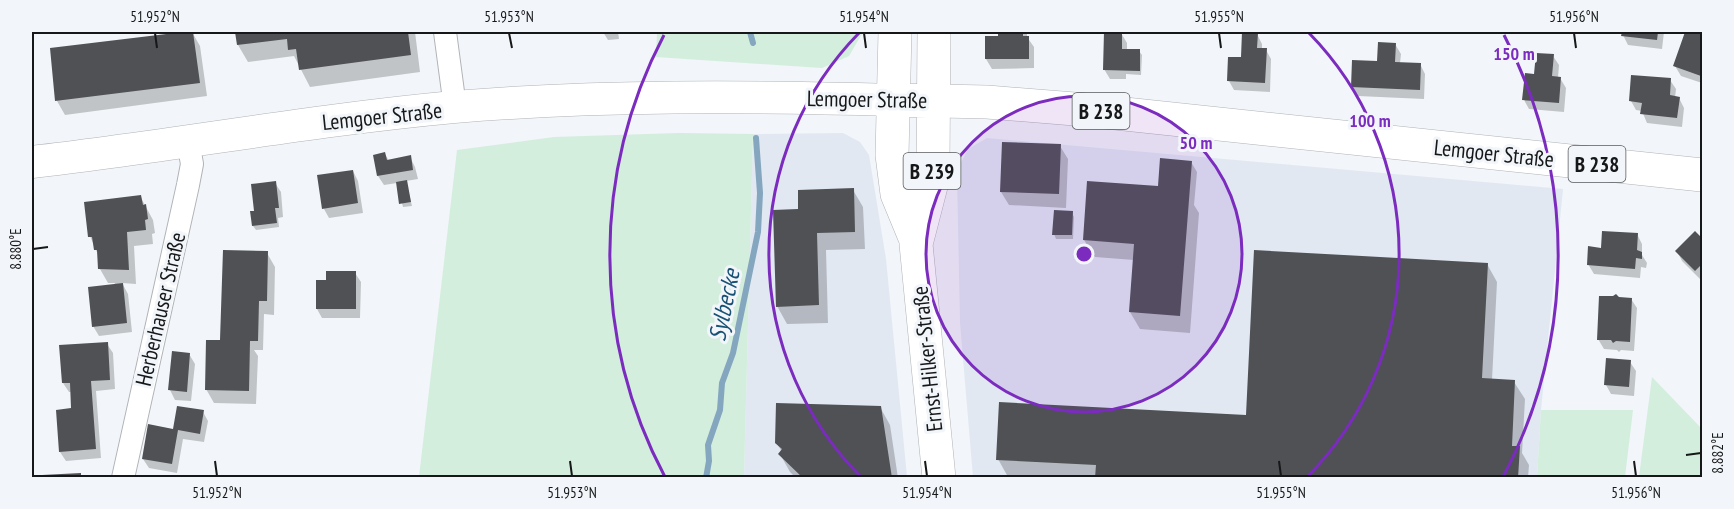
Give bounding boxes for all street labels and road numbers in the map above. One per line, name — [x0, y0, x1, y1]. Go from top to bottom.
street label: Lemgoer Straße — [807, 84, 927, 114]
road number: B 238 — [1072, 93, 1130, 129]
street label: Lemgoer Straße — [321, 96, 443, 136]
street label: Lemgoer Straße — [1433, 133, 1555, 173]
road number: B 238 — [1568, 146, 1626, 182]
road number: B 239 — [904, 153, 960, 189]
street label: Herberhauser Straße — [129, 229, 191, 389]
street label: Ernst-Hilker-Straße — [905, 285, 949, 433]

